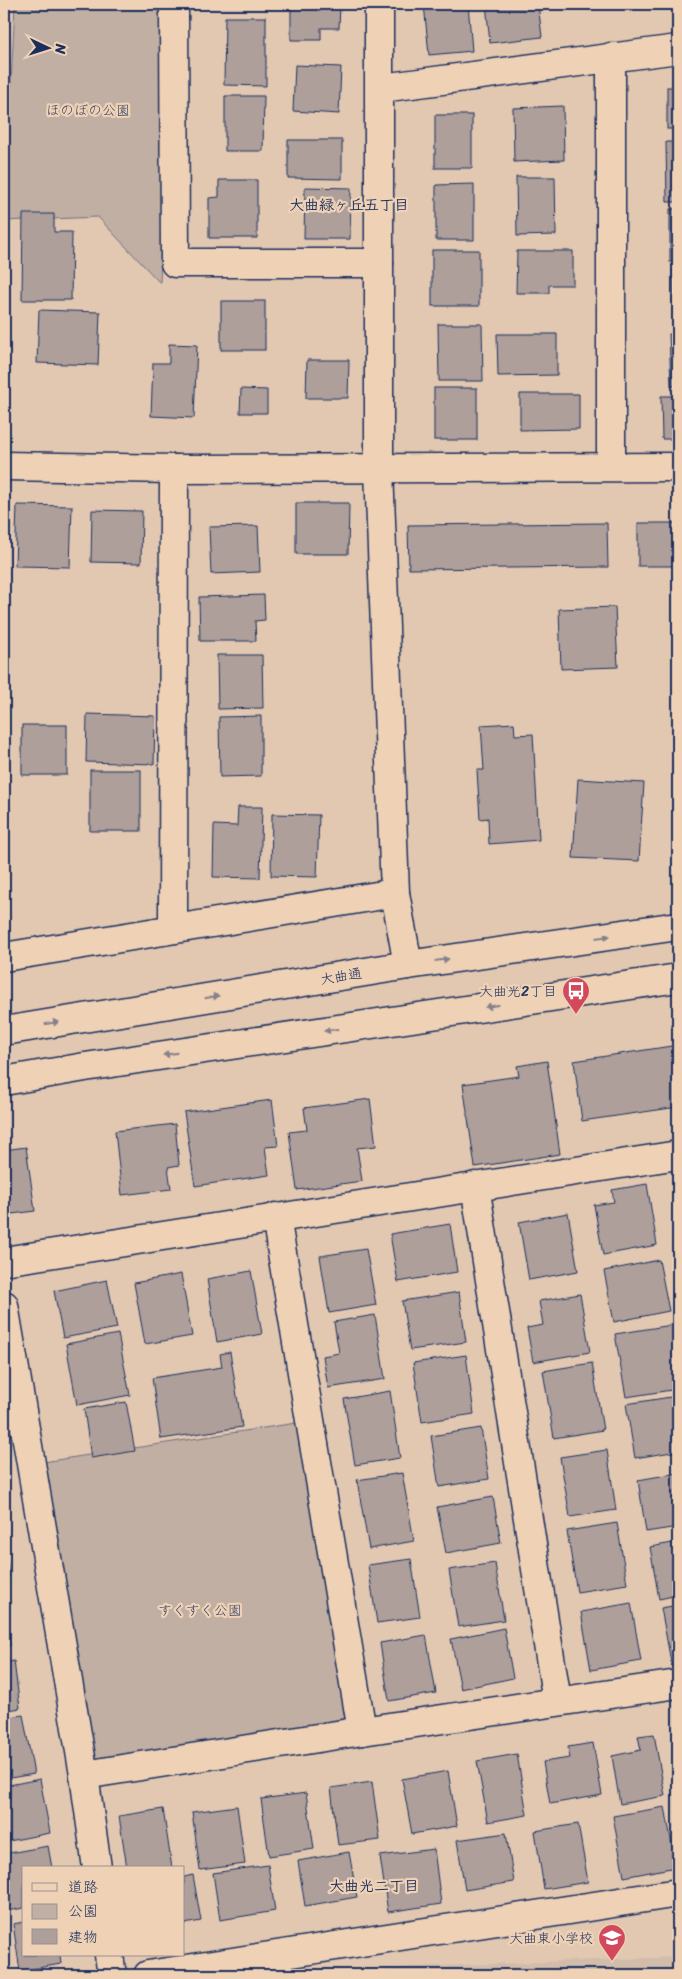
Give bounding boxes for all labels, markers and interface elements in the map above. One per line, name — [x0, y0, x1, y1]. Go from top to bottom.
north arrow — [22, 22, 72, 72]
text: N — [48, 42, 73, 55]
park label: ほのぼの公園 — [46, 98, 130, 123]
district label: 大曲緑ヶ丘五丁目 — [289, 192, 409, 218]
one-way arrow — [595, 933, 611, 941]
one-way arrow — [434, 956, 450, 964]
street label: 大曲通 — [318, 961, 364, 992]
bus stop icon: 大曲光2丁目 — [561, 976, 591, 1015]
place label: 大曲光2丁目 — [479, 979, 557, 1004]
one-way arrow — [205, 993, 221, 1001]
one-way arrow — [483, 1002, 499, 1010]
one-way arrow — [44, 1019, 60, 1027]
one-way arrow — [323, 1027, 339, 1035]
one-way arrow — [162, 1051, 178, 1059]
park label: すくすく公園 — [158, 1598, 242, 1623]
legend — [22, 1866, 185, 1956]
district label: 大曲光二丁目 — [329, 1873, 419, 1899]
text: 道路 — [68, 1874, 98, 1900]
text: 公園 — [68, 1898, 98, 1924]
school or university icon: 大曲東小学校 — [597, 1923, 627, 1962]
text: 建物 — [68, 1924, 98, 1950]
place label: 大曲東小学校 — [509, 1926, 593, 1951]

